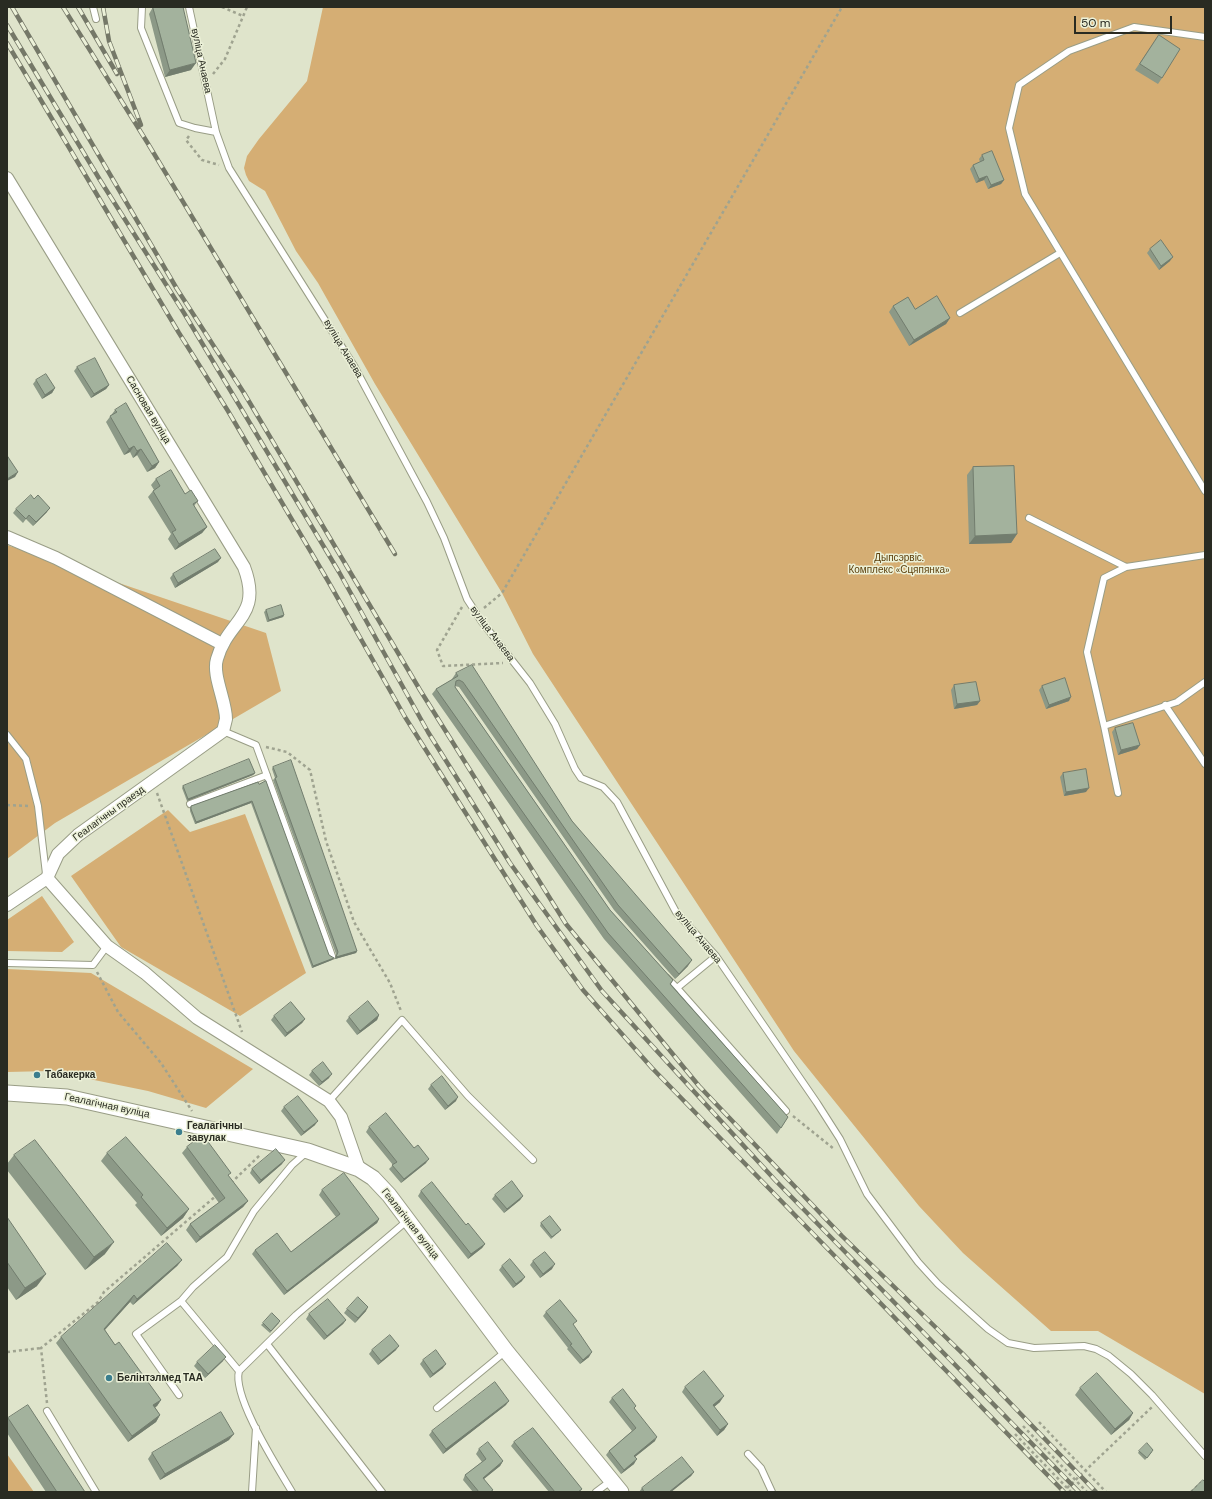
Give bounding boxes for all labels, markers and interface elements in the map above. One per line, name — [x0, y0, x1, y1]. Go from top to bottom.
scale bar — [1076, 8, 1174, 34]
text: 50 m — [1081, 15, 1110, 31]
street label: вуліца Анаева — [188, 27, 214, 95]
street label: вуліца Анаева — [321, 318, 365, 380]
street label: Сасновая вуліца — [123, 374, 173, 446]
park label: Дыпсэрвіс. Комплекс «Сцяпянка» — [848, 552, 950, 576]
street label: вуліца Анаева — [467, 604, 517, 664]
street label: Геалагічны праезд — [71, 784, 147, 844]
street label: вуліца Анаева — [672, 908, 724, 966]
place label: Табакерка — [45, 1069, 95, 1081]
marker: Табакерка — [32, 1070, 42, 1080]
street label: Геалагічная вуліца — [63, 1091, 151, 1121]
place label: Геалагічны завулак — [187, 1120, 243, 1144]
marker: Геалагічны завулак — [174, 1127, 184, 1137]
street label: Геалагічная вуліца — [379, 1186, 441, 1262]
place label: Белінтэлмед ТАА — [117, 1372, 203, 1384]
marker: Белінтэлмед ТАА — [104, 1373, 114, 1383]

